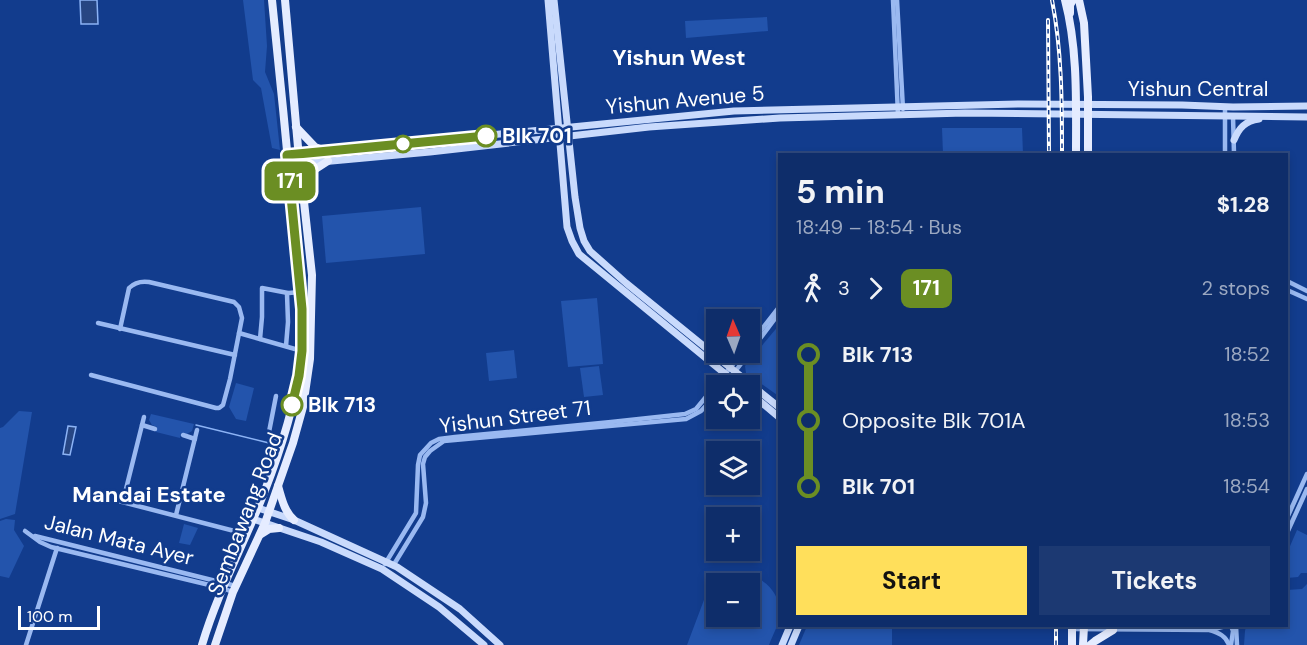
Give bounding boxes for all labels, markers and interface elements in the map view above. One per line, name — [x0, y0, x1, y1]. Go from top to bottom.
district label: Yishun West — [613, 43, 745, 72]
street label: Yishun Central — [1128, 75, 1268, 103]
street label: Yishun Avenue 5 — [604, 79, 766, 121]
place label: Blk 701 — [502, 122, 572, 150]
marker: Blk 701 — [475, 125, 497, 147]
unlabelled marker — [394, 135, 412, 153]
line badge: 171 — [256, 162, 324, 201]
text: 171 — [277, 167, 303, 195]
text: 5 min — [796, 170, 885, 213]
text: $1.28 — [1217, 190, 1270, 219]
text: 18:49 – 18:54 · Bus — [796, 214, 962, 240]
icon: walk — [796, 272, 829, 305]
icon: forward — [859, 272, 892, 305]
text: 171 — [913, 274, 940, 302]
text: 3 — [838, 275, 850, 301]
text: 2 stops — [1202, 275, 1270, 301]
north arrow — [706, 309, 760, 363]
map controls — [706, 309, 760, 627]
text: Blk 713 — [842, 340, 913, 369]
text: 18:52 — [1224, 341, 1270, 367]
button: locate — [706, 375, 760, 429]
place label: Blk 713 — [308, 391, 376, 419]
marker: Blk 713 — [281, 394, 303, 416]
street label: Yishun Street 71 — [438, 394, 592, 440]
text: Opposite Blk 701A — [842, 406, 1026, 435]
text: 18:53 — [1224, 407, 1270, 433]
street label: Sembawang Road — [201, 428, 289, 600]
button: layers — [706, 441, 760, 495]
text: Blk 701 — [842, 472, 915, 501]
text: 18:54 — [1223, 473, 1270, 499]
district label: Mandai Estate — [72, 480, 226, 509]
button: + — [706, 507, 760, 561]
street label: Jalan Mata Ayer — [41, 508, 197, 572]
button: Start — [796, 546, 1027, 615]
button: Tickets — [1039, 546, 1270, 615]
button: − — [706, 573, 760, 627]
scale bar — [18, 603, 100, 630]
text: 100 m — [27, 606, 72, 627]

